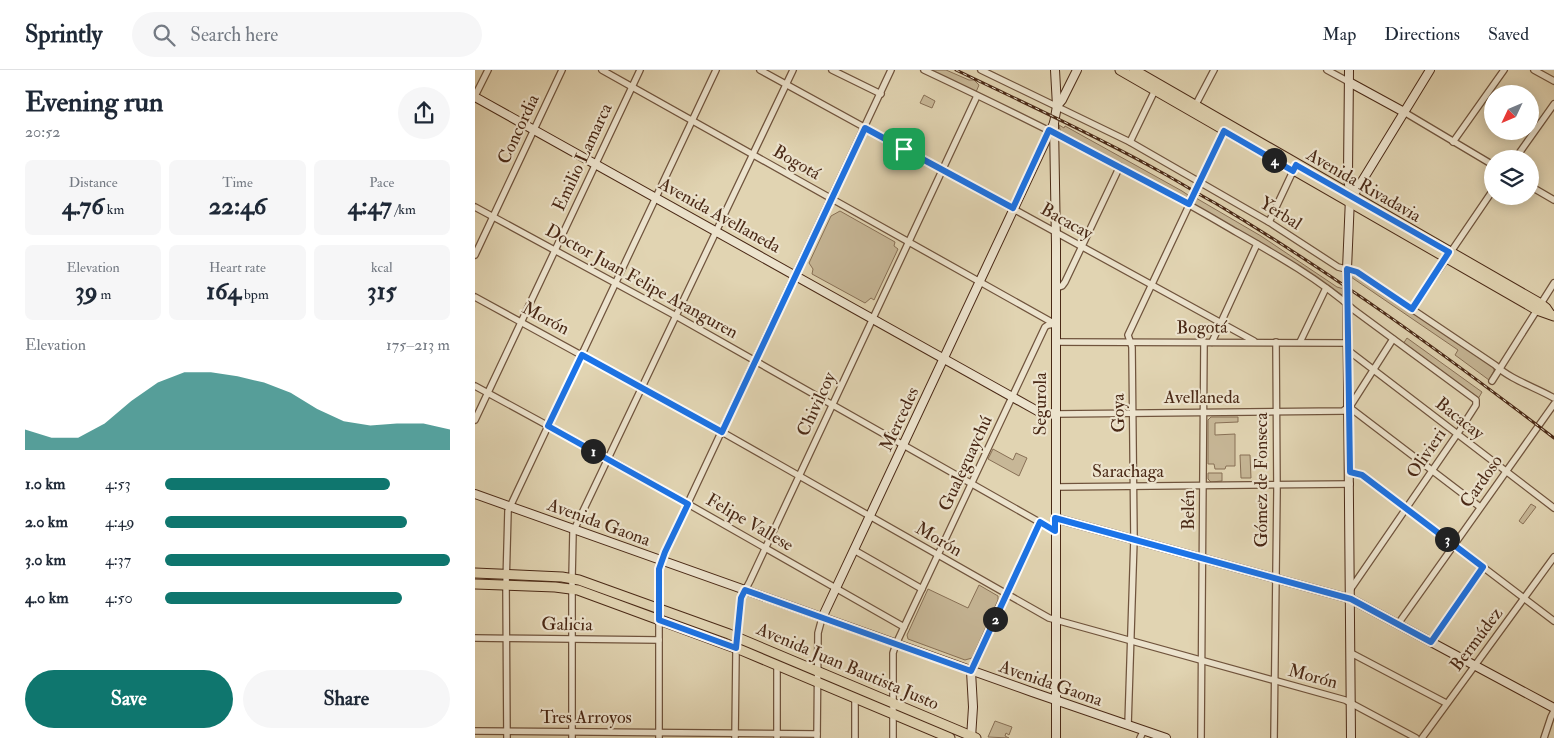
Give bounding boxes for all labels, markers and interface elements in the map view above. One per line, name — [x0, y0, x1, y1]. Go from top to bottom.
search box — [132, 12, 482, 57]
text: Sprintly — [25, 19, 102, 50]
icon: search — [150, 21, 178, 49]
text: Search here — [190, 23, 278, 47]
text: Map — [1323, 23, 1356, 46]
text: Directions — [1384, 23, 1460, 46]
text: Saved — [1488, 23, 1529, 46]
text: Evening run — [25, 85, 163, 120]
north arrow — [1484, 85, 1539, 140]
map controls — [1484, 85, 1539, 205]
button: share — [398, 87, 450, 139]
street label: Concordia — [492, 90, 545, 168]
street label: Emilio Lamarca — [547, 99, 618, 215]
text: 20:52 — [25, 122, 60, 142]
pin — [883, 128, 925, 170]
icon: arrive — [890, 135, 918, 163]
street label: Bogotá — [769, 140, 825, 185]
street label: Avenida Rivadavia — [1301, 143, 1426, 228]
pin: 4 — [1261, 148, 1287, 172]
button: layers — [1484, 150, 1539, 205]
text: 4 — [1271, 152, 1278, 169]
street label: Avenida Avellaneda — [654, 172, 785, 259]
text: Distance — [69, 174, 118, 191]
text: Time — [222, 174, 253, 191]
text: Pace — [369, 174, 394, 191]
text: 4.76 — [62, 191, 104, 222]
text: 22:46 — [209, 191, 266, 222]
text: 4:47 — [348, 191, 392, 222]
street label: Yerbal — [1255, 192, 1307, 236]
street label: Bacacay — [1037, 198, 1098, 246]
text: km — [104, 201, 124, 218]
text: /km — [392, 201, 416, 218]
street label: Doctor Juan Felipe Aranguren — [541, 219, 742, 344]
text: Elevation — [66, 259, 120, 276]
text: Heart rate — [209, 259, 266, 276]
text: kcal — [371, 259, 393, 276]
text: 39 — [75, 276, 97, 307]
text: 164 — [206, 276, 241, 307]
text: 315 — [367, 276, 397, 307]
text: m — [97, 286, 111, 303]
text: bpm — [241, 286, 269, 303]
street label: Morón — [518, 296, 573, 340]
street label: Bogotá — [1176, 316, 1228, 339]
text: Elevation — [25, 335, 86, 355]
text: 175–213 m — [386, 335, 450, 355]
street label: Chivilcoy — [792, 368, 842, 440]
street label: Segurola — [1029, 372, 1052, 436]
street label: Mercedes — [875, 383, 924, 455]
street label: Avellaneda — [1163, 386, 1241, 409]
street label: Bacacay — [1430, 392, 1490, 445]
street label: Goya — [1107, 393, 1130, 433]
street label: Gualeguaychú — [933, 412, 998, 515]
street label: Gómez de Fonseca — [1250, 412, 1273, 548]
street label: Olivieri — [1401, 424, 1452, 483]
pin: 1 — [581, 438, 605, 464]
text: 1 — [591, 443, 596, 460]
street label: Cardoso — [1455, 450, 1508, 512]
street label: Sarachaga — [1092, 460, 1165, 483]
text: 1.0 km — [25, 474, 65, 494]
text: 4:53 — [105, 474, 131, 494]
street label: Felipe Vallese — [702, 488, 798, 557]
street label: Belén — [1177, 490, 1200, 530]
street label: Avenida Gaona — [543, 493, 654, 552]
text: 2.0 km — [25, 512, 68, 532]
text: 4:49 — [105, 512, 134, 532]
street label: Morón — [911, 517, 966, 562]
pin: 3 — [1435, 526, 1459, 552]
text: 3 — [1445, 531, 1450, 548]
text: 3.0 km — [25, 550, 66, 570]
text: 4:37 — [105, 550, 131, 570]
text: 4.0 km — [25, 588, 69, 608]
text: 4:50 — [105, 588, 133, 608]
street label: Bermúdez — [1445, 603, 1508, 676]
pin: 2 — [983, 606, 1007, 632]
text: 2 — [992, 611, 999, 628]
street label: Galicia — [541, 613, 593, 636]
street label: Avenida Juan Bautista Justo — [752, 617, 943, 715]
street label: Avenida Gaona — [995, 655, 1106, 712]
street label: Morón — [1286, 659, 1340, 694]
button: Save — [25, 670, 233, 728]
button: Share — [243, 670, 450, 728]
street label: Tres Arroyos — [540, 706, 632, 729]

